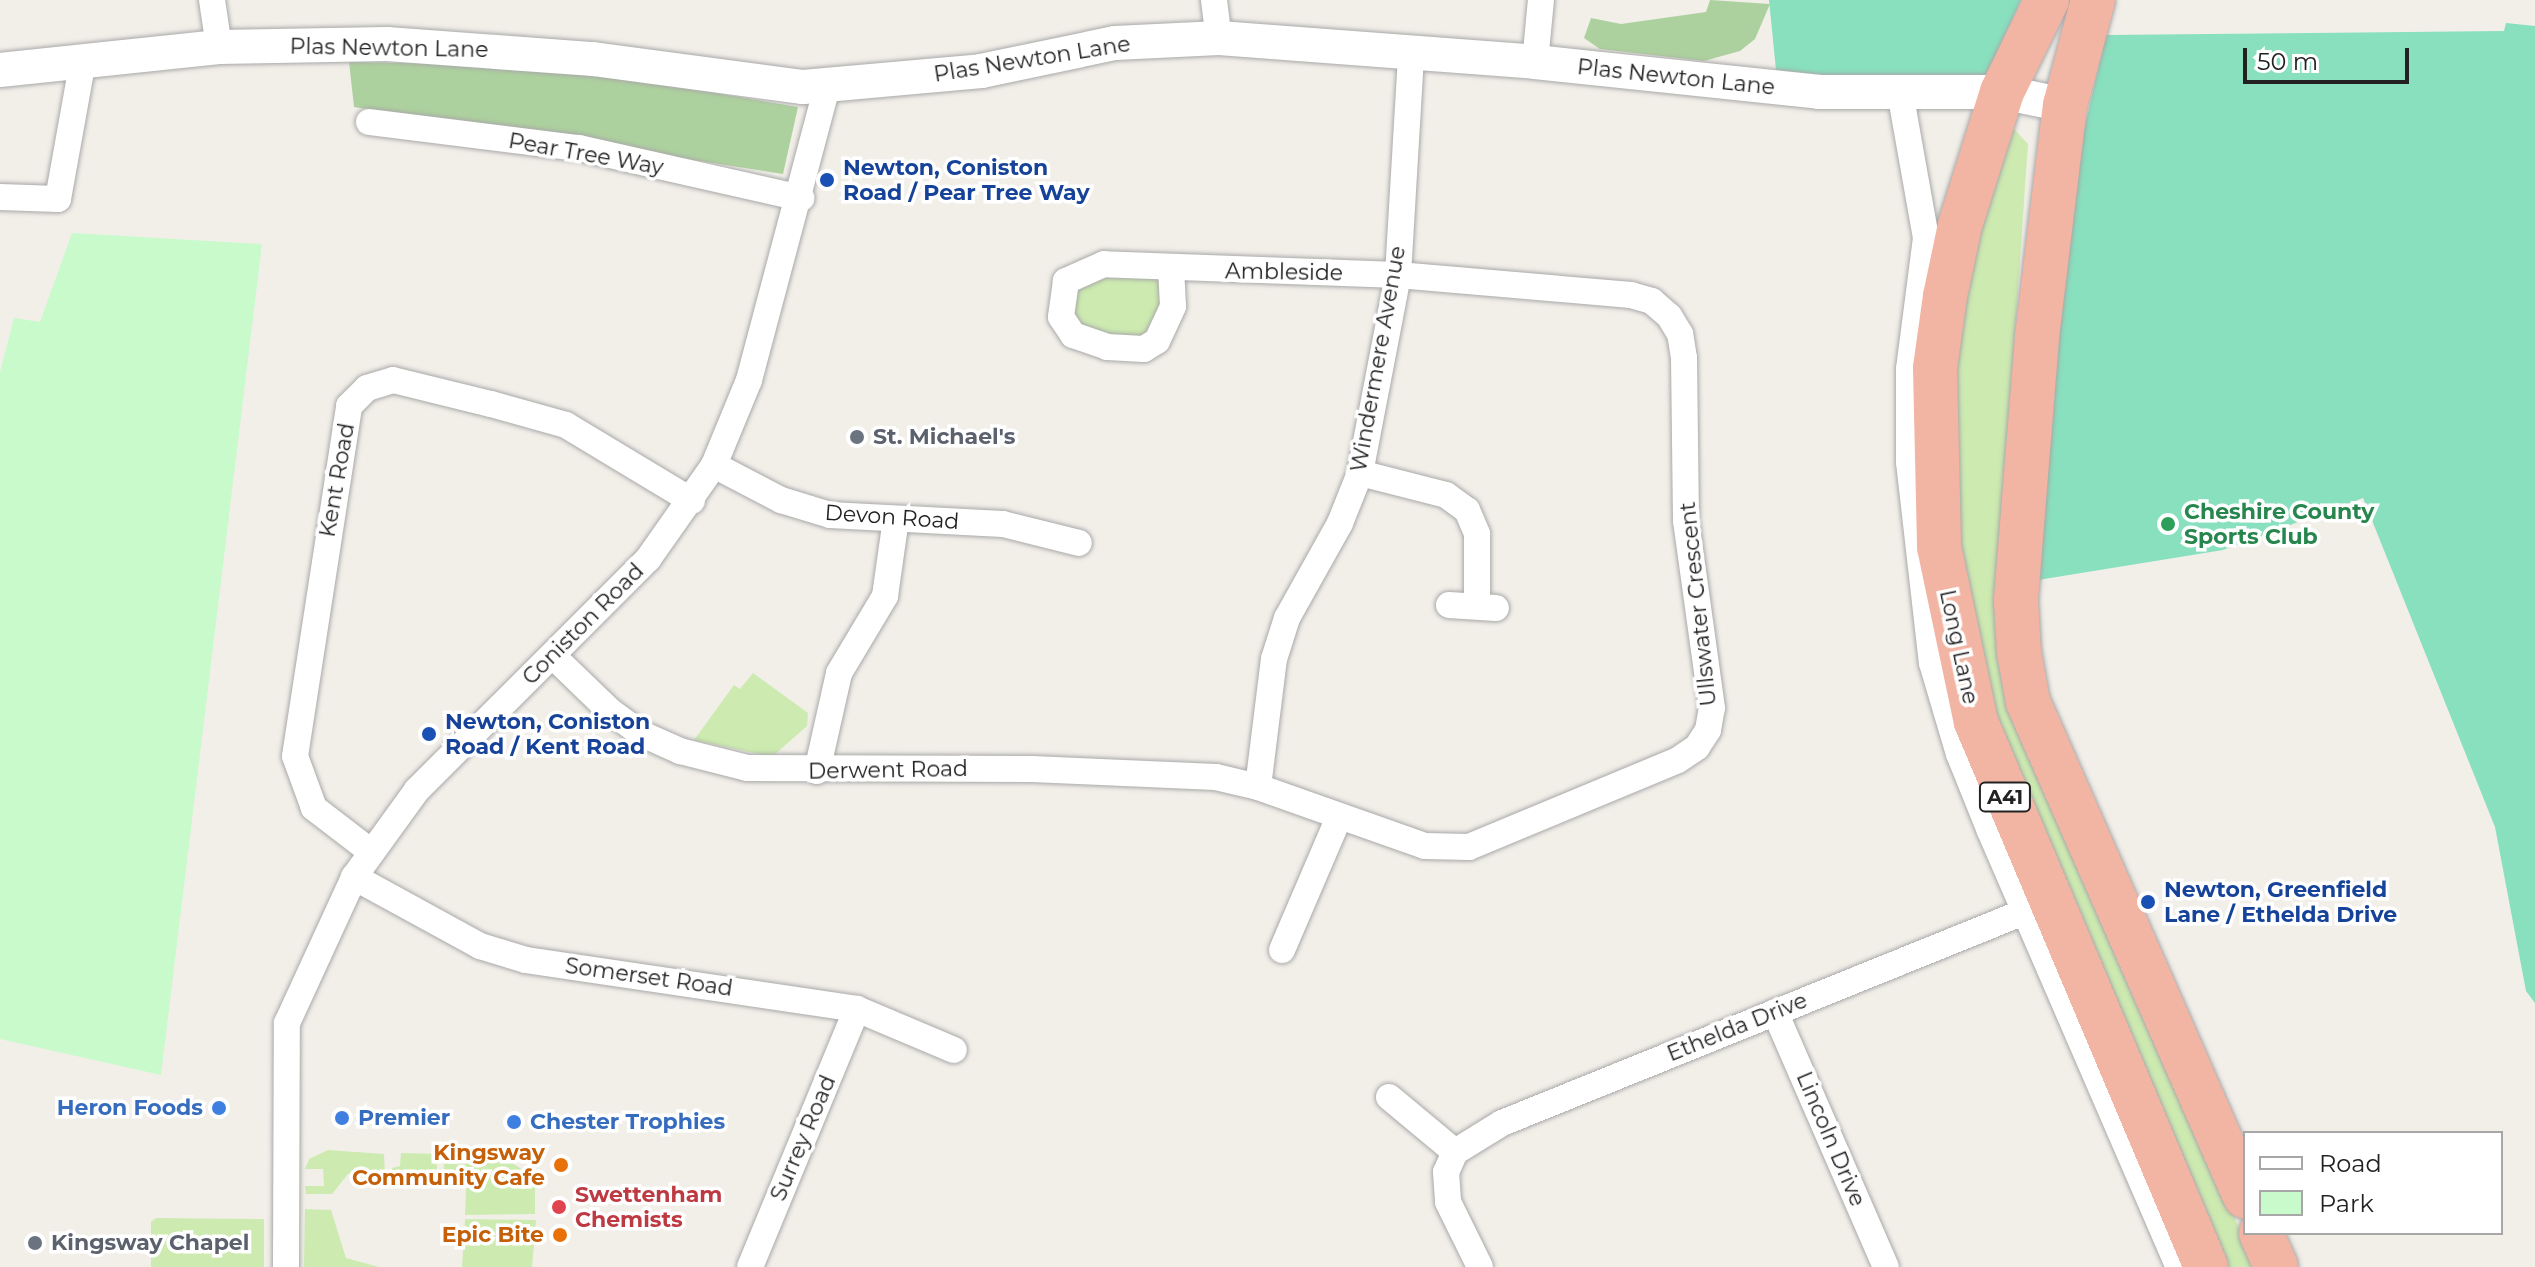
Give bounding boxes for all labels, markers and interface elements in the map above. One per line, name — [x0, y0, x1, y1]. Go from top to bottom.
street label: Plas Newton Lane — [932, 30, 1132, 88]
scale bar — [2247, 32, 2413, 82]
street label: Plas Newton Lane — [289, 33, 489, 63]
text: 50 m — [2257, 47, 2318, 76]
street label: Plas Newton Lane — [1576, 53, 1776, 101]
street label: Pear Tree Way — [506, 127, 666, 181]
place label: Newton, Coniston Road / Pear Tree Way — [843, 154, 1090, 206]
marker: Newton, Coniston Road / Pear Tree Way — [818, 171, 836, 189]
street label: Windermere Avenue — [1345, 244, 1411, 474]
street label: Ambleside — [1225, 258, 1343, 286]
street label: Kent Road — [314, 421, 360, 539]
place label: St. Michael's — [873, 424, 1015, 450]
marker: St. Michael's — [848, 428, 866, 446]
place label: Cheshire County Sports Club — [2184, 498, 2374, 550]
street label: Devon Road — [824, 499, 960, 535]
street label: Ullswater Crescent — [1674, 500, 1722, 708]
marker: Cheshire County Sports Club — [2159, 515, 2177, 533]
street label: Coniston Road — [517, 558, 649, 690]
street label: Long Lane — [1934, 587, 1984, 707]
place label: Newton, Coniston Road / Kent Road — [445, 708, 650, 760]
marker: Newton, Coniston Road / Kent Road — [420, 725, 438, 743]
street label: Derwent Road — [808, 755, 968, 785]
road number: A41 — [1977, 781, 2033, 813]
place label: Newton, Greenfield Lane / Ethelda Drive — [2164, 876, 2397, 928]
marker: Newton, Greenfield Lane / Ethelda Drive — [2139, 893, 2157, 911]
street label: Somerset Road — [564, 952, 734, 1002]
street label: Ethelda Drive — [1663, 987, 1811, 1067]
street label: Lincoln Drive — [1791, 1068, 1871, 1210]
street label: Surrey Road — [765, 1071, 841, 1205]
place label: Heron Foods — [57, 1095, 203, 1121]
marker: Heron Foods — [210, 1099, 228, 1117]
place label: Premier — [358, 1105, 450, 1131]
marker: Premier — [333, 1109, 351, 1127]
place label: Chester Trophies — [530, 1109, 725, 1135]
marker: Chester Trophies — [505, 1113, 523, 1131]
legend — [2243, 1131, 2503, 1235]
place label: Kingsway Community Cafe — [352, 1139, 545, 1190]
text: Road — [2319, 1149, 2382, 1178]
marker: Kingsway Community Cafe — [552, 1156, 570, 1174]
place label: Swettenham Chemists — [575, 1181, 722, 1232]
text: Park — [2319, 1189, 2374, 1218]
marker: Swettenham Chemists — [550, 1198, 568, 1216]
place label: Epic Bite — [442, 1222, 544, 1248]
marker: Epic Bite — [551, 1226, 569, 1244]
place label: Kingsway Chapel — [51, 1230, 249, 1256]
marker: Kingsway Chapel — [26, 1234, 44, 1252]

